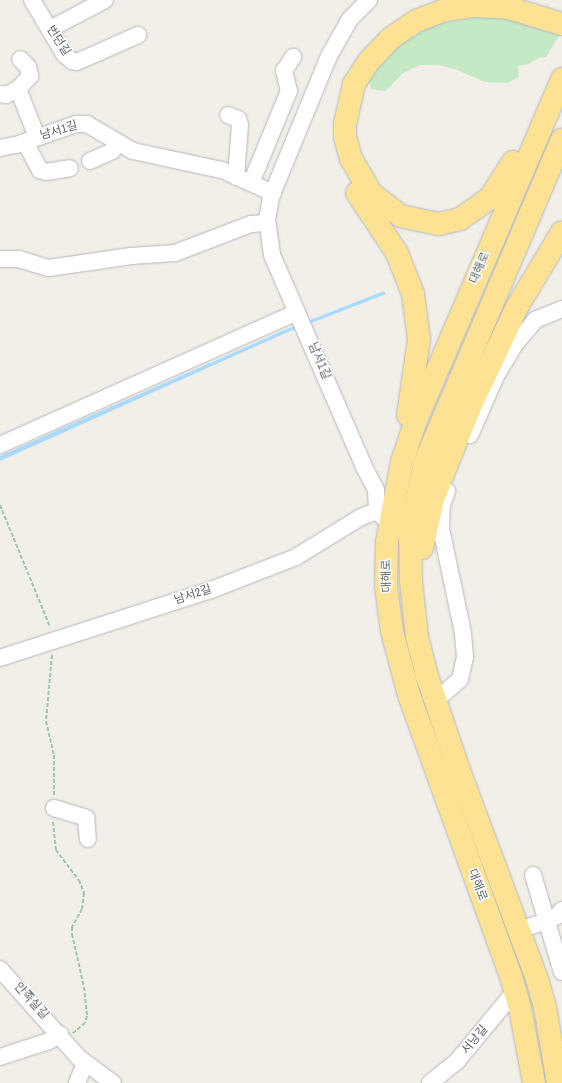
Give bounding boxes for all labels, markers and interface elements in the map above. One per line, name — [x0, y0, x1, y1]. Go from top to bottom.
street label: 번던길 — [43, 23, 73, 59]
street label: 남서1길 — [38, 118, 80, 144]
street label: 대해로 — [467, 250, 493, 286]
street label: 남서1길 — [305, 340, 333, 382]
street label: 대해로 — [380, 559, 394, 593]
street label: 남서2길 — [172, 582, 214, 608]
street label: 대해로 — [464, 867, 490, 903]
street label: 안족실길 — [11, 980, 51, 1022]
street label: 서낭길 — [459, 1023, 491, 1057]

